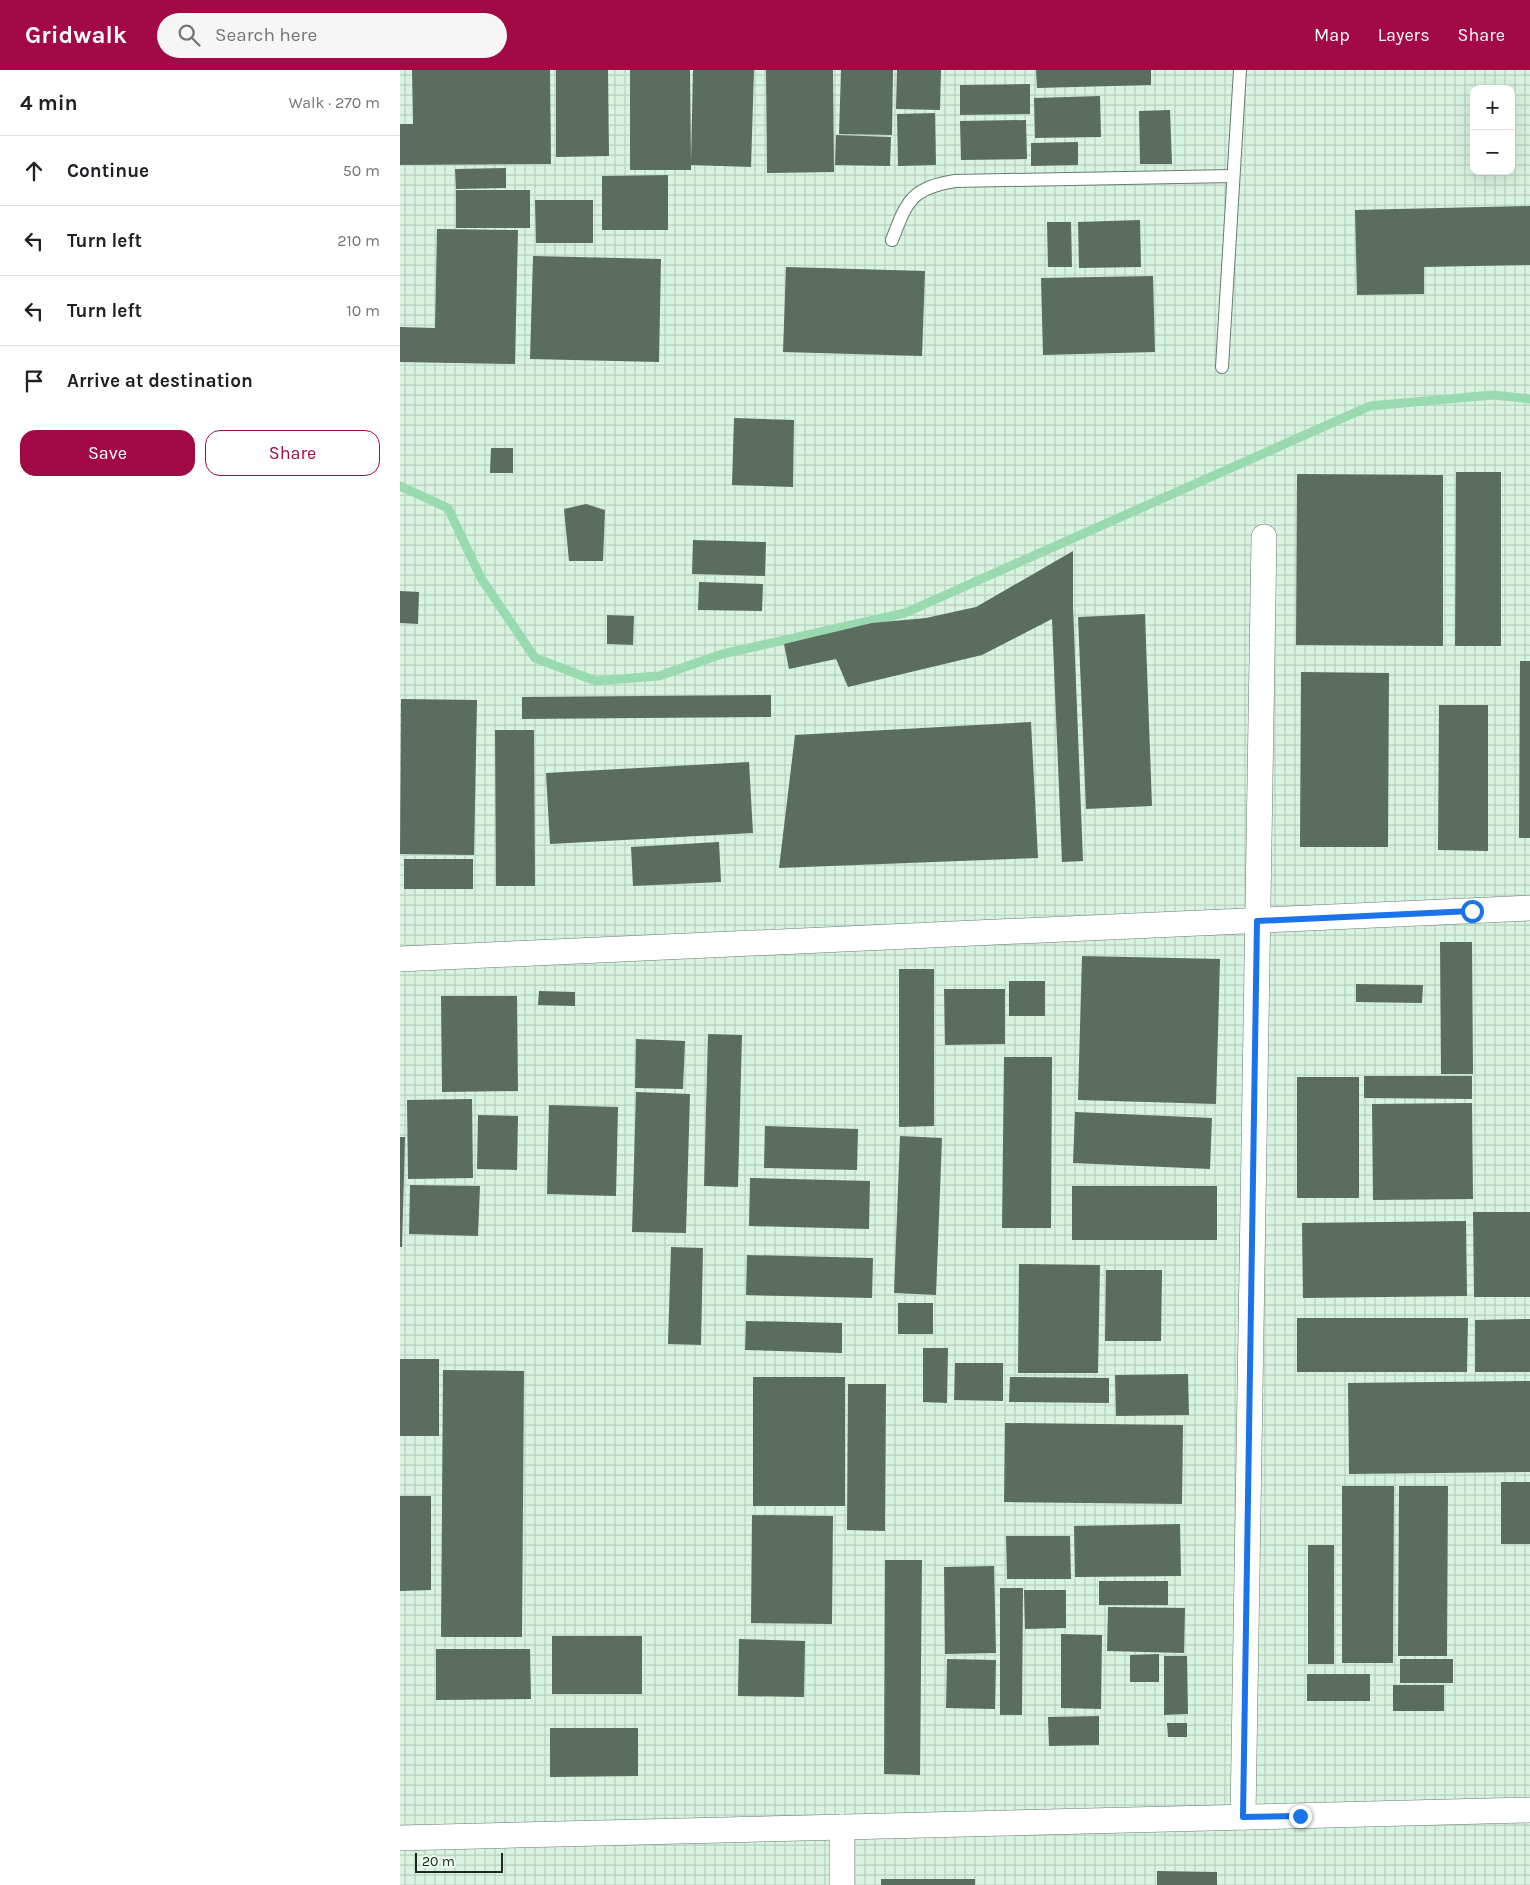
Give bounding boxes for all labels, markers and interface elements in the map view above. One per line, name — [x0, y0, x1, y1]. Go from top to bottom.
search box — [157, 13, 507, 58]
text: Gridwalk — [25, 21, 127, 49]
icon: search — [175, 21, 203, 49]
text: Search here — [215, 24, 317, 46]
text: Map — [1314, 24, 1350, 46]
text: Layers — [1378, 24, 1430, 46]
text: Share — [1458, 24, 1505, 46]
map controls — [1470, 85, 1515, 175]
button: + — [1470, 85, 1515, 130]
text: 4 min — [20, 91, 78, 115]
text: Walk · 270 m — [288, 93, 380, 112]
button: − — [1470, 130, 1515, 175]
icon: ahead — [20, 157, 48, 185]
text: Continue — [67, 160, 149, 182]
text: 50 m — [343, 161, 380, 180]
icon: left — [20, 227, 48, 255]
text: Turn left — [67, 230, 142, 252]
text: 210 m — [337, 231, 380, 250]
icon: left — [20, 297, 48, 325]
text: Turn left — [67, 300, 142, 322]
text: 10 m — [346, 301, 380, 320]
icon: arrive — [20, 367, 48, 395]
text: Arrive at destination — [67, 370, 253, 392]
button: Save — [20, 430, 195, 476]
button: Share — [205, 430, 380, 476]
route start — [1461, 900, 1484, 923]
route end — [1289, 1805, 1312, 1828]
scale bar — [415, 1850, 502, 1873]
text: 20 m — [422, 1853, 455, 1870]

